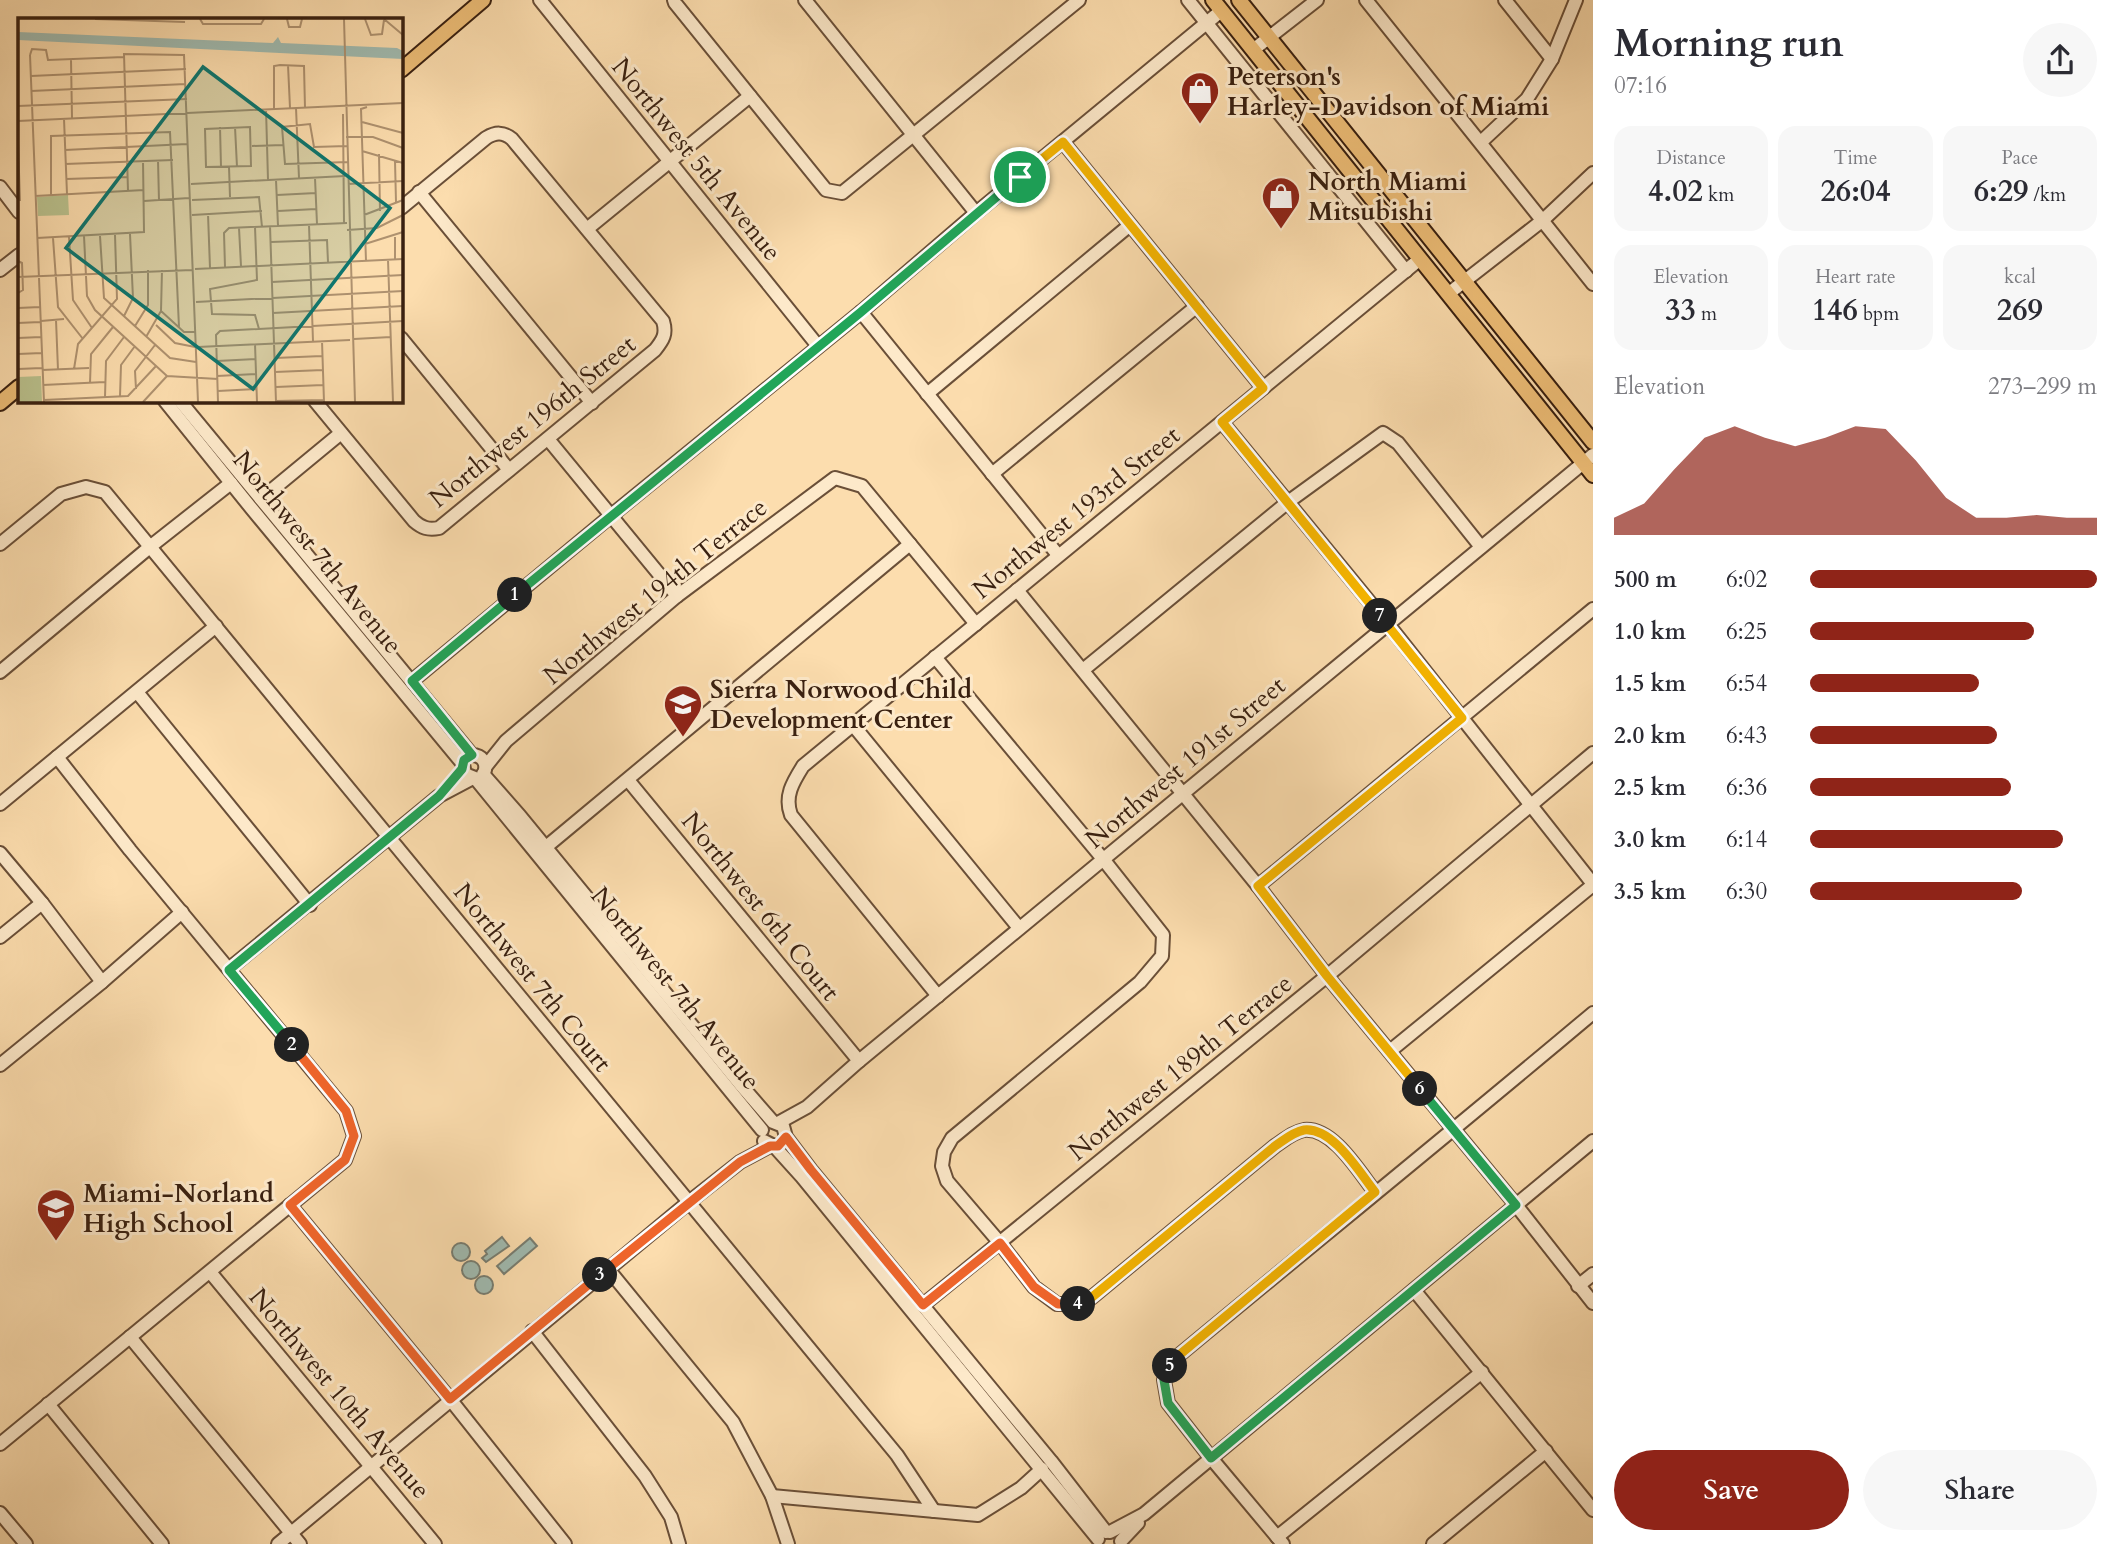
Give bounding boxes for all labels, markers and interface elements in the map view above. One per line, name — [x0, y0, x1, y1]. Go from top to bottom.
inset map — [18, 18, 402, 402]
text: Morning run — [1614, 18, 1844, 70]
button: share — [2023, 23, 2097, 97]
street label: Northwest 5th Avenue — [604, 50, 789, 268]
place label: Peterson's Harley-Davidson of Miami — [1227, 59, 1549, 124]
shop icon: Peterson's Harley-Davidson of Miami — [1179, 70, 1221, 125]
text: 07:16 — [1614, 70, 1667, 101]
text: Distance — [1656, 145, 1726, 171]
text: Time — [1834, 145, 1877, 171]
text: Pace — [2001, 145, 2038, 171]
pin — [990, 147, 1050, 207]
icon: arrive — [1001, 158, 1039, 196]
place label: North Miami Mitsubishi — [1308, 164, 1467, 229]
text: 4.02 — [1648, 171, 1703, 212]
text: 26:04 — [1820, 171, 1891, 212]
text: 6:29 — [1974, 171, 2028, 212]
shop icon: North Miami Mitsubishi — [1260, 175, 1302, 230]
text: km — [1703, 182, 1734, 208]
text: /km — [2028, 182, 2066, 208]
text: Elevation — [1653, 264, 1729, 290]
text: Heart rate — [1815, 264, 1896, 290]
text: kcal — [2004, 264, 2036, 290]
text: 33 — [1665, 290, 1696, 331]
text: 146 — [1812, 290, 1858, 331]
text: 269 — [1997, 290, 2043, 331]
text: m — [1696, 301, 1717, 327]
text: bpm — [1858, 301, 1899, 327]
street label: Northwest 196th Street — [422, 327, 643, 516]
text: Elevation — [1614, 371, 1705, 402]
text: 273–299 m — [1988, 371, 2097, 402]
street label: Northwest 193rd Street — [965, 418, 1187, 607]
street label: Northwest 7th Avenue — [225, 443, 410, 661]
street label: Northwest 194th Terrace — [536, 490, 775, 693]
text: 500 m — [1614, 564, 1677, 595]
text: 6:02 — [1726, 564, 1767, 595]
pin: 1 — [498, 578, 532, 612]
text: 1 — [510, 581, 519, 607]
pin: 7 — [1362, 598, 1398, 634]
text: 7 — [1375, 602, 1384, 628]
text: 1.0 km — [1614, 616, 1686, 647]
text: 6:25 — [1726, 616, 1767, 647]
street label: Northwest 191st Street — [1078, 668, 1293, 857]
text: 1.5 km — [1614, 668, 1686, 699]
text: 6:54 — [1726, 668, 1767, 699]
place label: Sierra Norwood Child Development Center — [710, 672, 972, 737]
school or university icon: Sierra Norwood Child Development Center — [662, 683, 704, 738]
text: 2.0 km — [1614, 720, 1686, 751]
text: 6:43 — [1726, 720, 1767, 751]
text: 2.5 km — [1614, 772, 1686, 803]
text: 6:36 — [1726, 772, 1767, 803]
street label: Northwest 6th Court — [674, 805, 848, 1008]
text: 3.0 km — [1614, 824, 1686, 855]
text: 6:14 — [1726, 824, 1767, 855]
street label: Northwest 7th Court — [446, 876, 620, 1079]
text: 3.5 km — [1614, 876, 1686, 907]
text: 6:30 — [1726, 876, 1767, 907]
street label: Northwest 7th Avenue — [583, 879, 768, 1097]
street label: Northwest 189th Terrace — [1061, 966, 1300, 1169]
pin: 2 — [274, 1028, 310, 1062]
text: 2 — [287, 1031, 296, 1057]
pin: 6 — [1402, 1072, 1438, 1106]
text: 6 — [1415, 1075, 1424, 1101]
place label: Miami-Norland High School — [83, 1176, 274, 1241]
school or university icon: Miami-Norland High School — [35, 1187, 77, 1242]
pin: 3 — [582, 1258, 618, 1292]
text: 3 — [595, 1261, 604, 1287]
street label: Northwest 10th Avenue — [241, 1281, 438, 1506]
pin: 4 — [1060, 1286, 1096, 1322]
text: 4 — [1073, 1290, 1082, 1316]
pin: 5 — [1152, 1348, 1188, 1384]
text: 5 — [1165, 1352, 1174, 1378]
button: Save — [1614, 1450, 1849, 1530]
button: Share — [1863, 1450, 2097, 1530]

